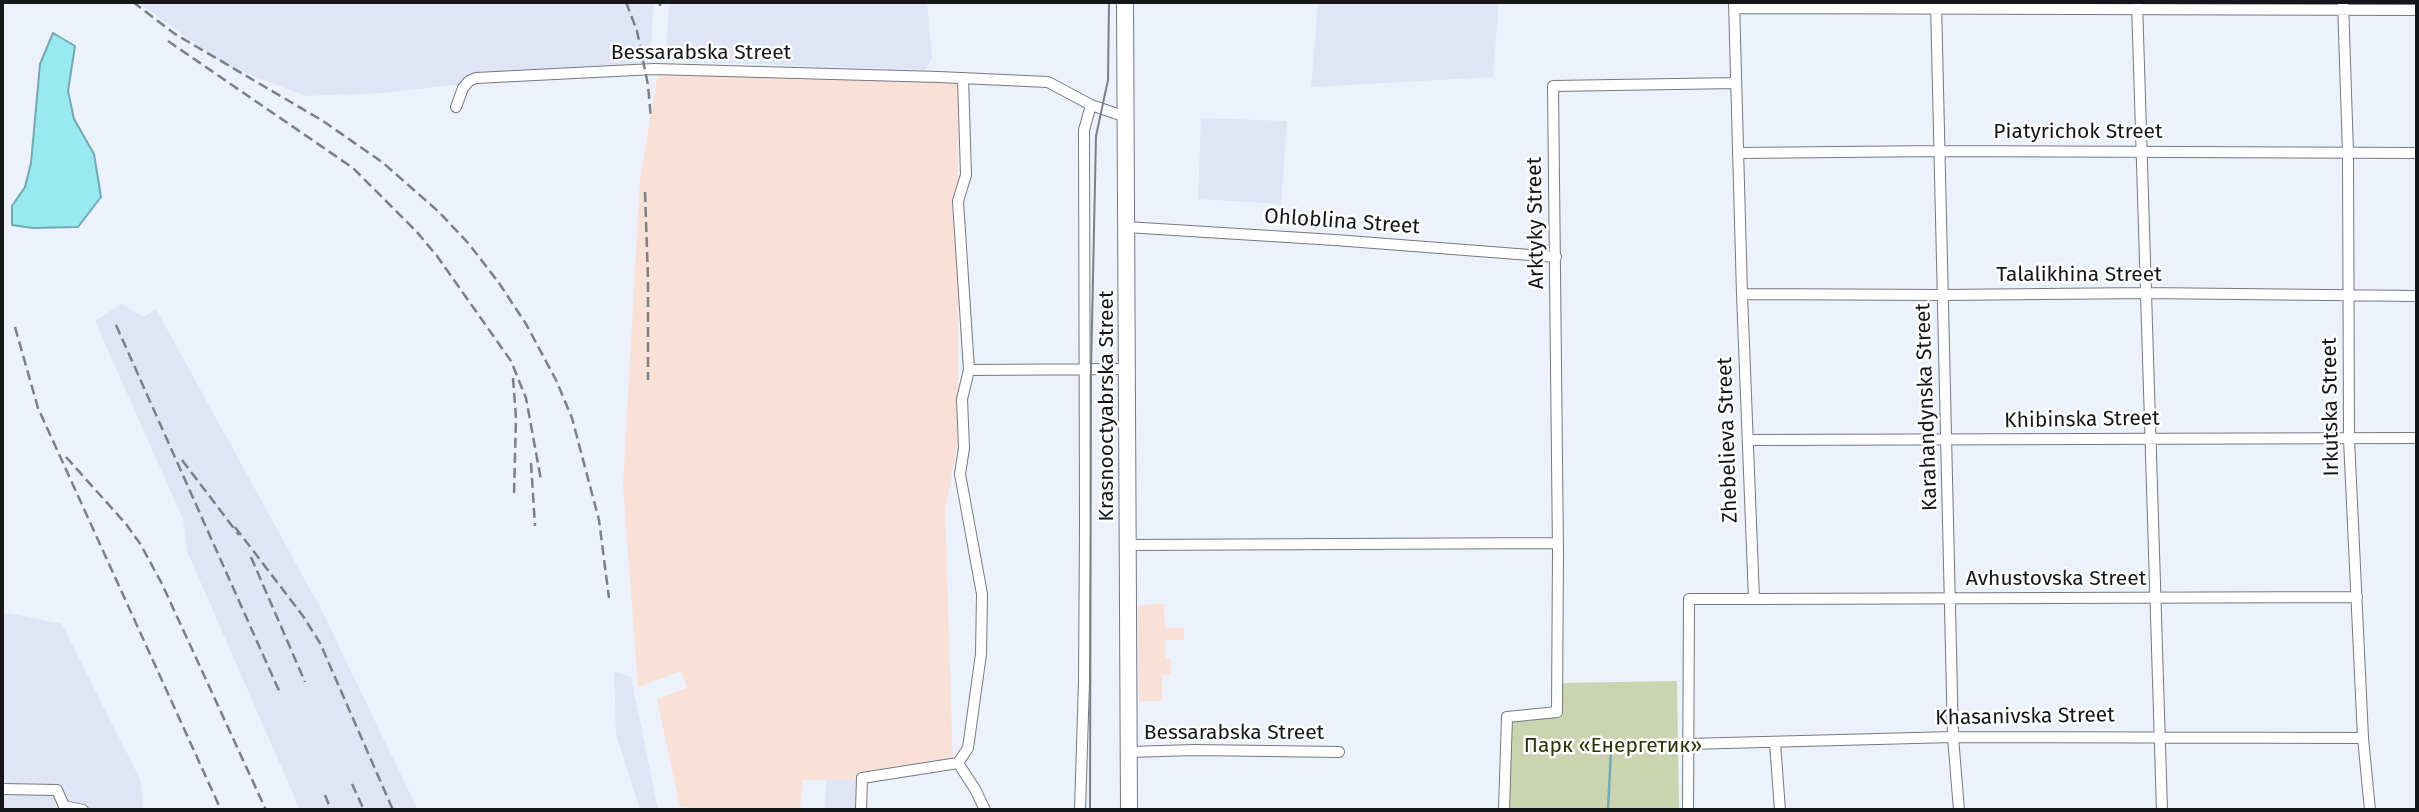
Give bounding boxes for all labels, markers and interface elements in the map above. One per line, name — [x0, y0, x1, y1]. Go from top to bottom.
street label: Bessarabska Street — [611, 40, 791, 66]
street label: Piatyrichok Street — [1993, 119, 2163, 145]
street label: Arktyky Street — [1522, 157, 1550, 289]
street label: Ohloblina Street — [1263, 204, 1421, 240]
street label: Talalikhina Street — [1996, 262, 2162, 288]
street label: Krasnooctyabrska Street — [1094, 291, 1120, 521]
street label: Karahandynska Street — [1911, 303, 1943, 511]
street label: Irkutska Street — [2317, 337, 2345, 477]
street label: Zhebelieva Street — [1713, 357, 1743, 523]
street label: Khibinska Street — [2004, 406, 2160, 434]
street label: Avhustovska Street — [1966, 566, 2146, 592]
street label: Khasanivska Street — [1935, 703, 2115, 731]
street label: Bessarabska Street — [1144, 720, 1324, 746]
park label: Парк «Енергетик» — [1524, 733, 1702, 759]

